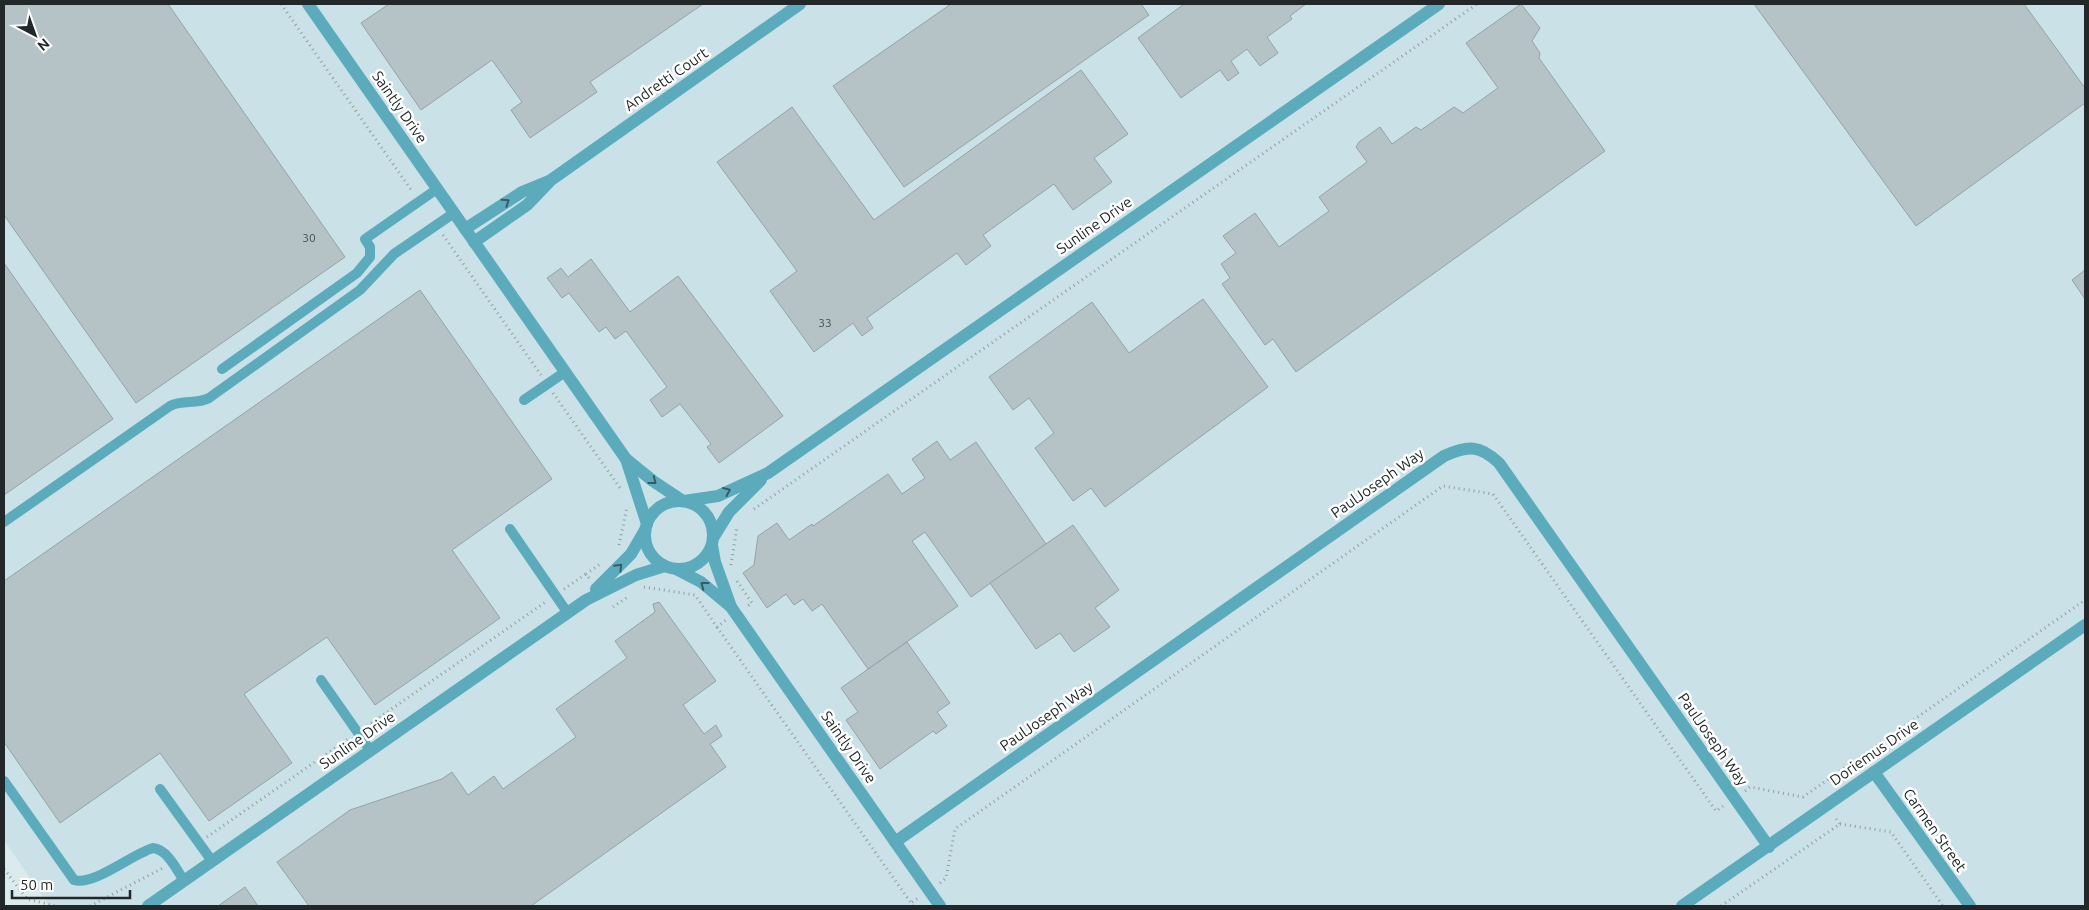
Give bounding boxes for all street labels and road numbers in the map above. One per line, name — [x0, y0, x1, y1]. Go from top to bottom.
street label: Andretti Court — [621, 44, 711, 114]
street label: Saintly Drive — [369, 68, 431, 146]
street label: Sunline Drive — [1053, 193, 1135, 257]
street label: PaulJoseph Way — [1327, 445, 1427, 521]
street label: PaulJoseph Way — [996, 678, 1096, 754]
street label: PaulJoseph Way — [1675, 689, 1751, 789]
street label: Sunline Drive — [316, 708, 398, 772]
street label: Saintly Drive — [818, 708, 880, 786]
street label: Doriemus Drive — [1827, 715, 1921, 789]
street label: Carmen Street — [1900, 785, 1970, 875]

